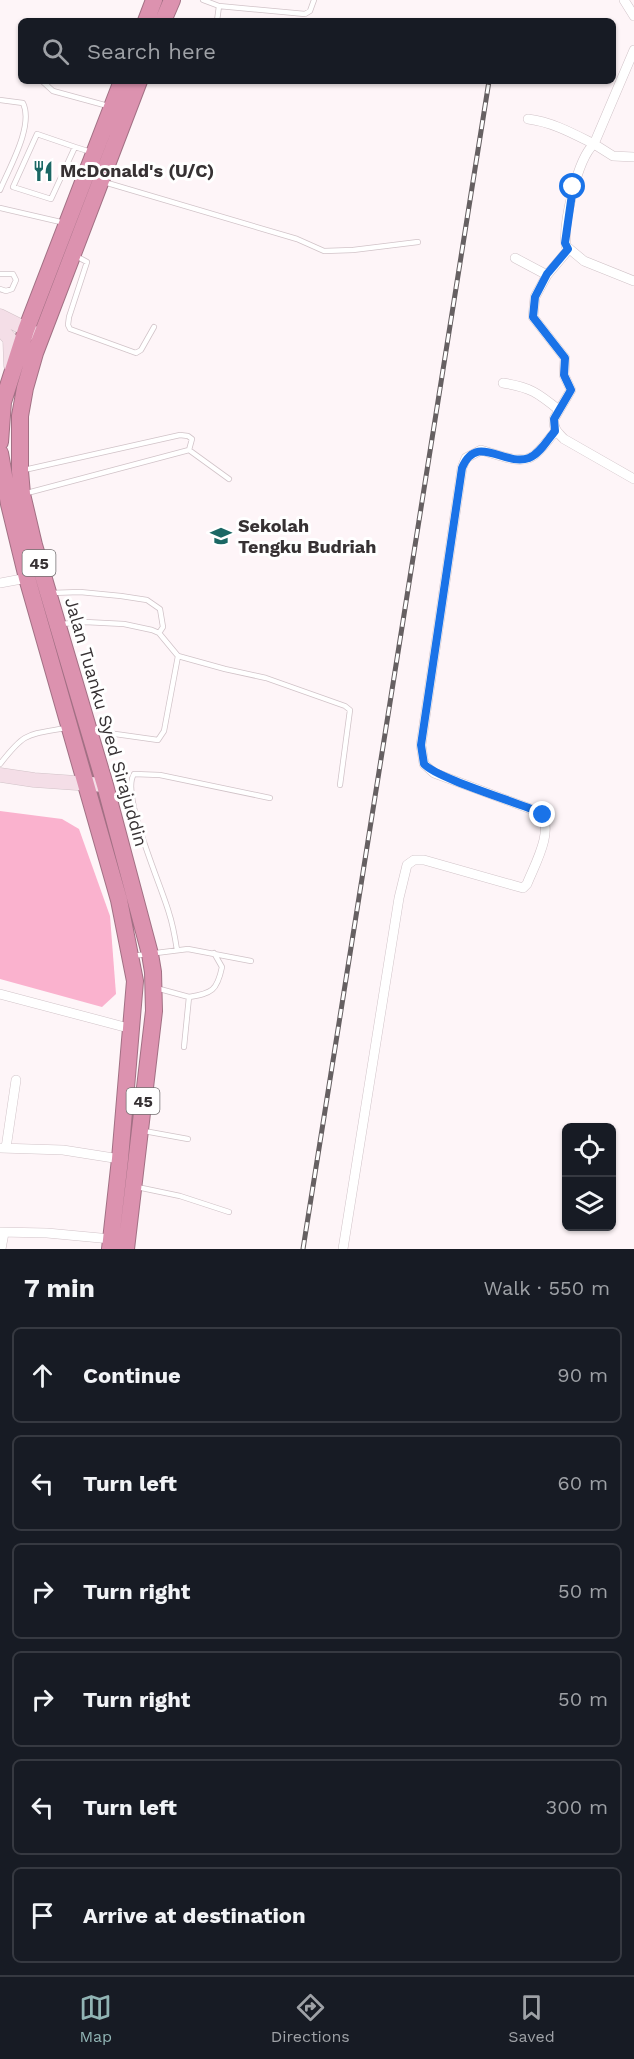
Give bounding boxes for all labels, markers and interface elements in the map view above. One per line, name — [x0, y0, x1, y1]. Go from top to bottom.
search box — [18, 18, 616, 84]
icon: search — [39, 35, 72, 68]
text: Search here — [87, 39, 216, 64]
restaurant icon: McDonald's (U/C) — [31, 159, 55, 183]
place label: McDonald's (U/C) — [60, 160, 214, 181]
route start — [559, 173, 585, 199]
place label: Sekolah Tengku Budriah — [238, 515, 376, 557]
school or university icon: Sekolah Tengku Budriah — [209, 524, 233, 548]
road number: 45 — [22, 550, 56, 576]
street label: Jalan Tuanku Syed Sirajuddin — [61, 595, 152, 849]
route end — [529, 801, 555, 827]
road number: 45 — [126, 1088, 160, 1114]
map controls — [562, 1123, 616, 1231]
button: locate — [562, 1123, 616, 1177]
button: layers — [562, 1177, 616, 1231]
text: 7 min — [24, 1273, 95, 1303]
text: Walk · 550 m — [483, 1276, 610, 1300]
icon: ahead — [26, 1359, 59, 1392]
text: Continue — [83, 1363, 181, 1388]
text: 90 m — [557, 1363, 608, 1387]
icon: left — [26, 1467, 59, 1500]
text: Turn left — [83, 1471, 177, 1496]
text: 60 m — [558, 1471, 608, 1495]
icon: right — [26, 1575, 59, 1608]
text: Turn right — [83, 1579, 190, 1604]
text: 50 m — [558, 1579, 608, 1603]
icon: right — [26, 1683, 59, 1716]
text: Turn right — [83, 1687, 190, 1712]
text: 50 m — [558, 1687, 608, 1711]
icon: left — [26, 1791, 59, 1824]
text: Turn left — [83, 1795, 177, 1820]
text: 300 m — [546, 1795, 608, 1819]
icon: arrive — [26, 1899, 59, 1932]
text: Arrive at destination — [83, 1903, 306, 1928]
tab: Map — [79, 1991, 112, 2046]
tab: Directions — [271, 1991, 350, 2046]
tab: Saved — [508, 1991, 555, 2046]

